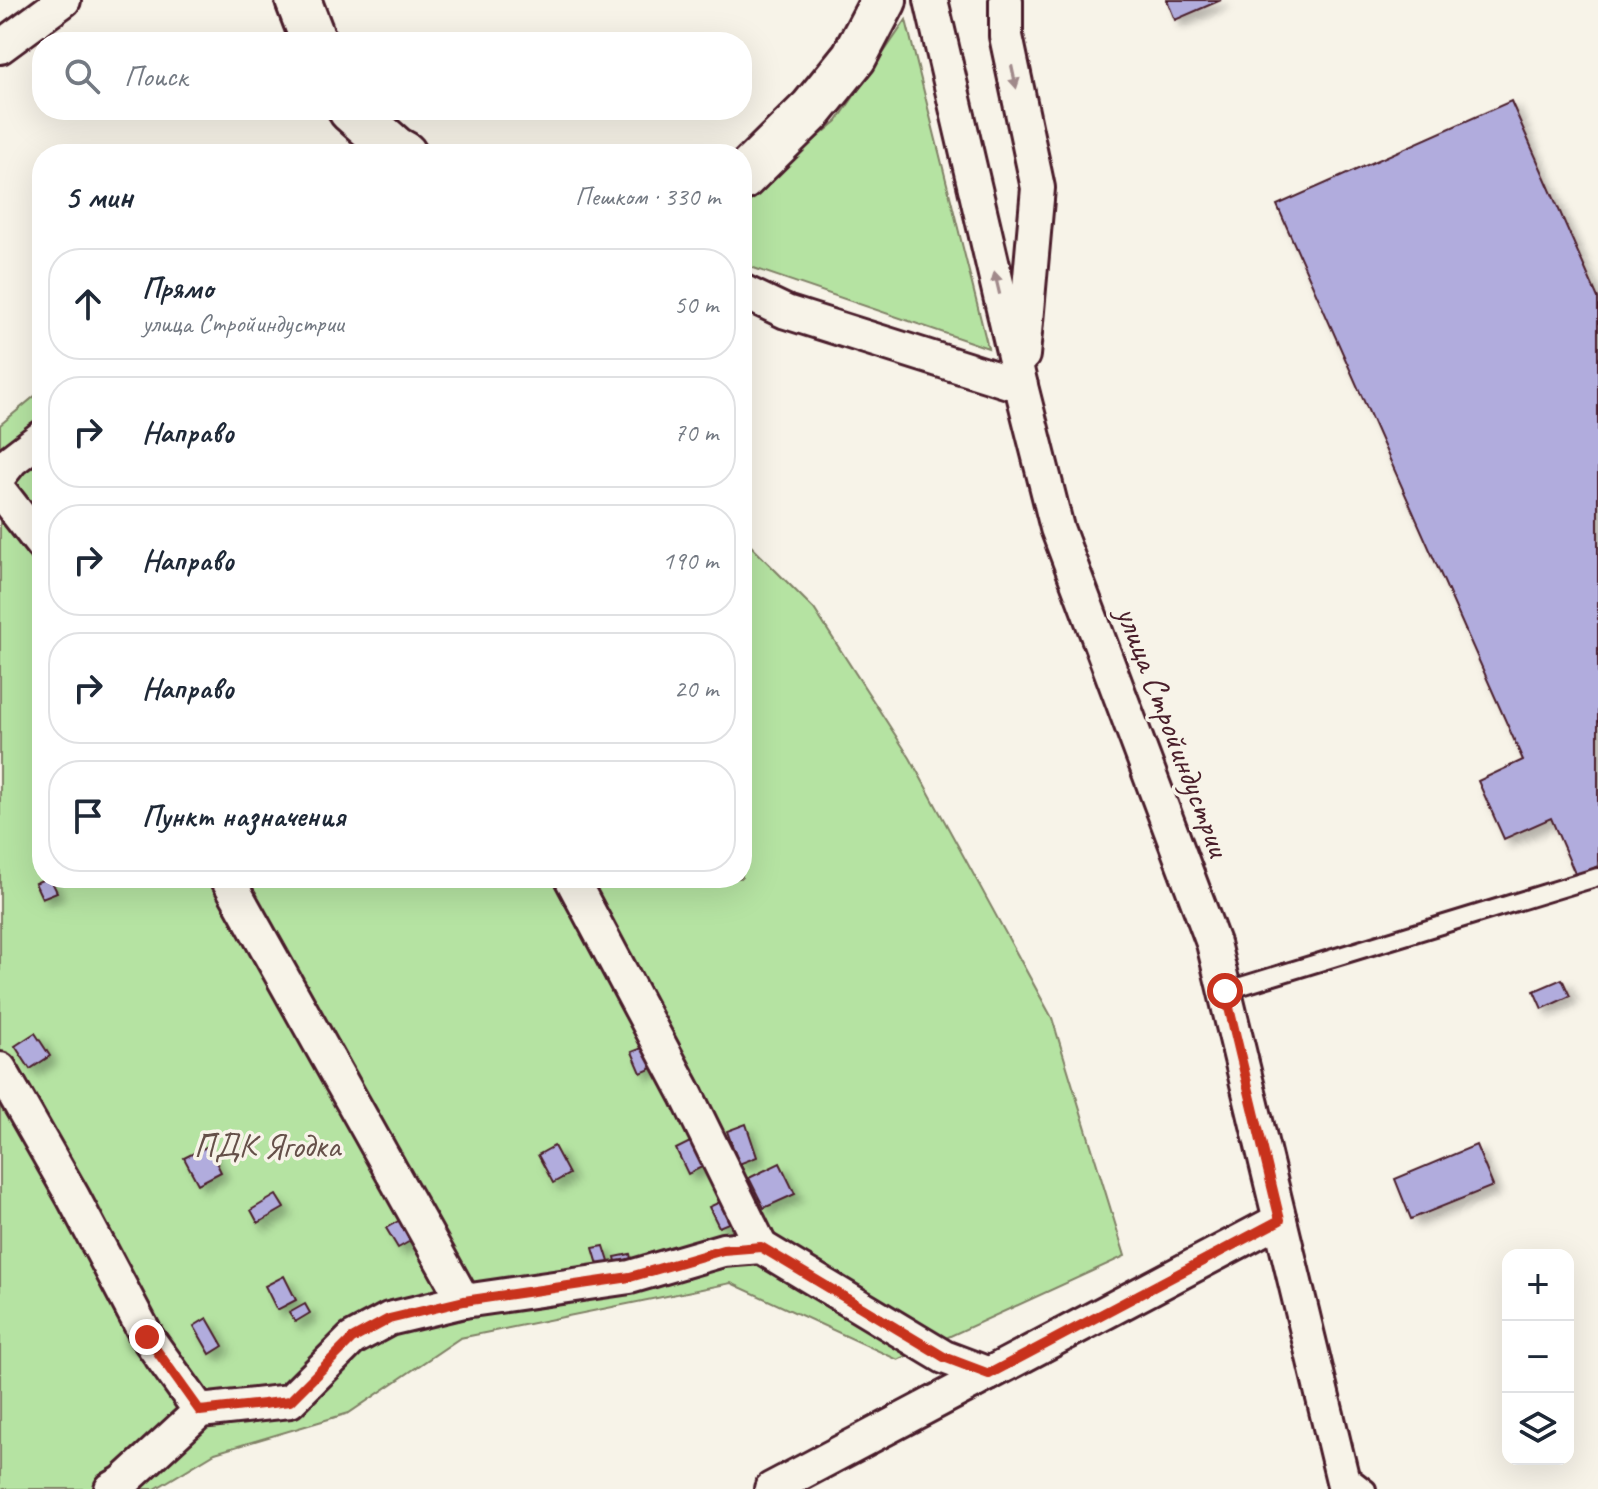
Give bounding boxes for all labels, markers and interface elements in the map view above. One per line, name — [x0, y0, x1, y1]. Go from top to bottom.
search box — [32, 32, 752, 120]
icon: search — [60, 54, 104, 98]
text: Поиск — [124, 57, 187, 95]
one-way arrow — [1009, 65, 1021, 90]
text: 5 мин — [64, 175, 133, 218]
text: Пешком · 330 m — [575, 180, 720, 213]
text: Прямо — [142, 269, 213, 307]
one-way arrow — [990, 270, 1003, 295]
icon: ahead — [66, 282, 110, 326]
text: 50 m — [674, 288, 718, 321]
text: улица Стройиндустрии — [142, 307, 344, 340]
icon: right — [66, 410, 110, 454]
text: Направо — [142, 413, 234, 451]
text: 70 m — [674, 416, 718, 449]
icon: right — [66, 538, 110, 582]
text: Направо — [142, 541, 234, 579]
text: 190 m — [662, 544, 718, 577]
street label: улица Стройиндустрии — [1106, 598, 1242, 864]
icon: right — [66, 666, 110, 710]
text: Направо — [142, 669, 234, 707]
text: 20 m — [674, 672, 718, 705]
icon: arrive — [66, 794, 110, 838]
text: Пункт назначения — [142, 797, 345, 835]
route start — [1207, 973, 1243, 1009]
park label: ПДК Ягодка — [194, 1124, 343, 1167]
map controls — [1502, 1249, 1574, 1465]
button: + — [1502, 1249, 1574, 1321]
route end — [129, 1319, 165, 1355]
button: − — [1502, 1321, 1574, 1393]
button: layers — [1502, 1393, 1574, 1465]

